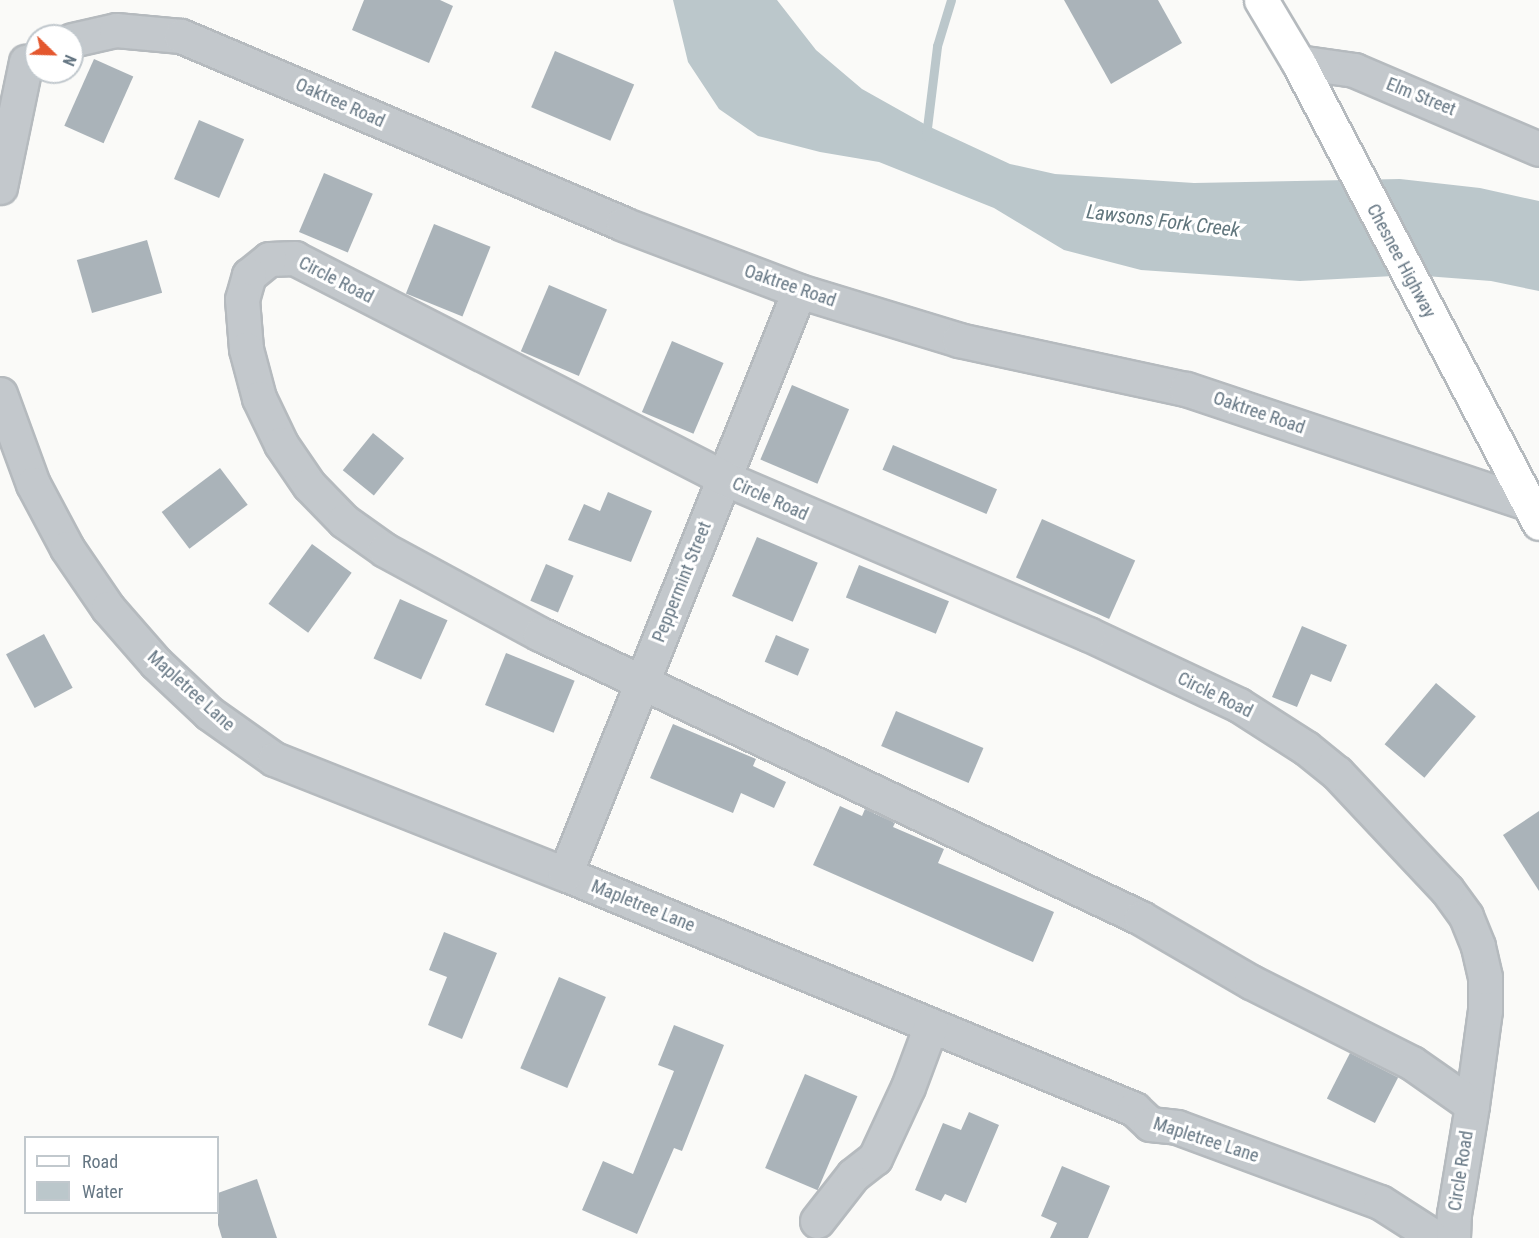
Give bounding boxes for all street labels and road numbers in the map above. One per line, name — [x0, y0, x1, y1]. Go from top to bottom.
street label: Elm Street — [1383, 73, 1459, 121]
street label: Oaktree Road — [292, 74, 388, 132]
street label: Chesnee Highway — [1362, 200, 1440, 322]
street label: Circle Road — [295, 252, 377, 308]
street label: Oaktree Road — [741, 260, 839, 312]
street label: Oaktree Road — [1210, 387, 1308, 439]
street label: Circle Road — [729, 473, 811, 525]
street label: Peppermint Street — [648, 519, 716, 645]
street label: Mapletree Lane — [143, 646, 239, 736]
street label: Circle Road — [1174, 668, 1256, 722]
street label: Mapletree Lane — [588, 875, 698, 937]
street label: Mapletree Lane — [1151, 1113, 1261, 1167]
street label: Circle Road — [1444, 1129, 1478, 1213]

